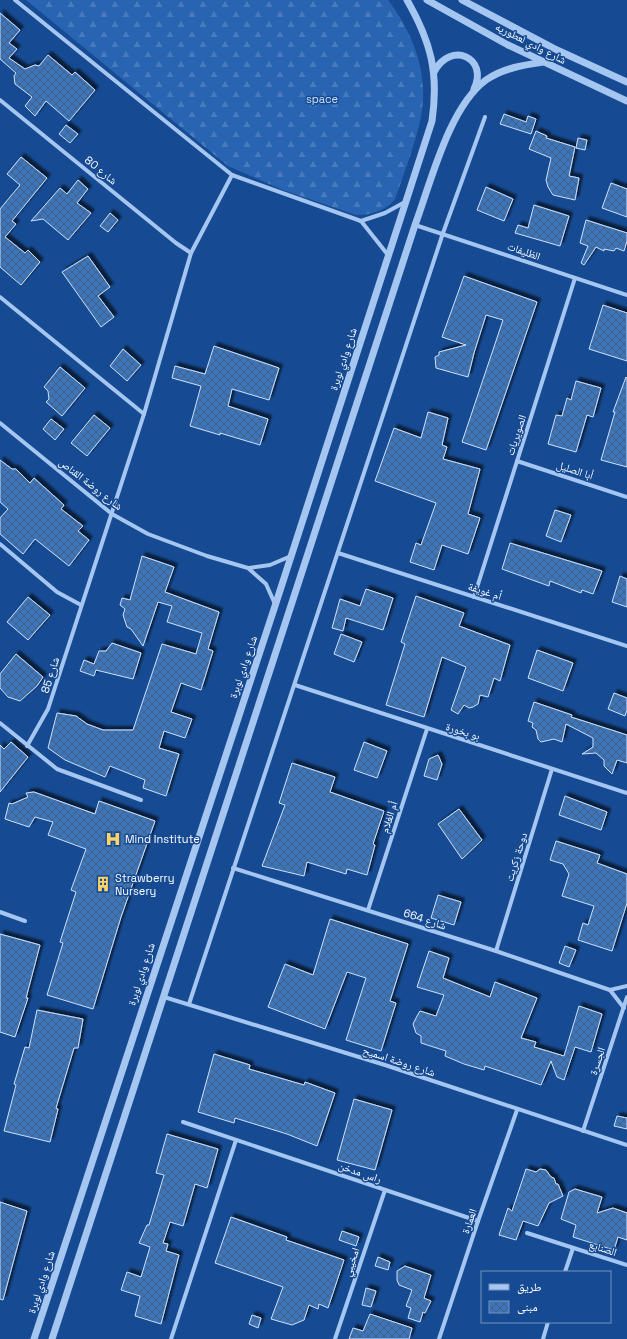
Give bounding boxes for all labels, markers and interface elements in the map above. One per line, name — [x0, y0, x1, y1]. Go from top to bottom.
street label: شارع وادي لعطوريه — [492, 19, 569, 68]
park label: space — [306, 92, 338, 106]
street label: شارع 80 — [82, 153, 120, 187]
street label: الظليفات — [506, 239, 542, 263]
street label: شارع وادي لوبرة — [326, 326, 361, 393]
street label: الصويريات — [503, 413, 529, 457]
street label: شارع روضة القناص — [56, 455, 126, 513]
street label: أبا الصليل — [555, 457, 595, 483]
street label: أم غويفة — [466, 579, 504, 603]
street label: شارع وادي لوبرة — [226, 634, 262, 701]
street label: شارع 85 — [38, 655, 62, 695]
street label: بو بخورة — [444, 719, 482, 743]
street label: أم الغلام — [377, 799, 401, 835]
hospital icon: Mind Institute — [104, 830, 122, 848]
street label: دوحة زكريت — [502, 830, 530, 883]
place label: Mind Institute — [125, 832, 200, 846]
place label: Strawberry Nursery — [115, 871, 174, 898]
building icon: Strawberry Nursery — [94, 875, 112, 893]
street label: شارع 664 — [402, 906, 448, 932]
street label: شارع وادي لوبرة — [124, 941, 159, 1008]
street label: شارع روضة اسميح — [361, 1043, 437, 1079]
street label: الجسرة — [586, 1045, 608, 1077]
street label: راس مدخن — [337, 1158, 383, 1186]
street label: العمارة — [458, 1207, 480, 1235]
street label: الصنايع — [587, 1237, 619, 1259]
street label: امخيبي — [340, 1246, 364, 1279]
street label: شارع وادي لوبرة — [24, 1249, 59, 1316]
legend — [481, 1271, 611, 1323]
text: طريق — [517, 1279, 542, 1295]
text: مبنى — [517, 1299, 538, 1315]

